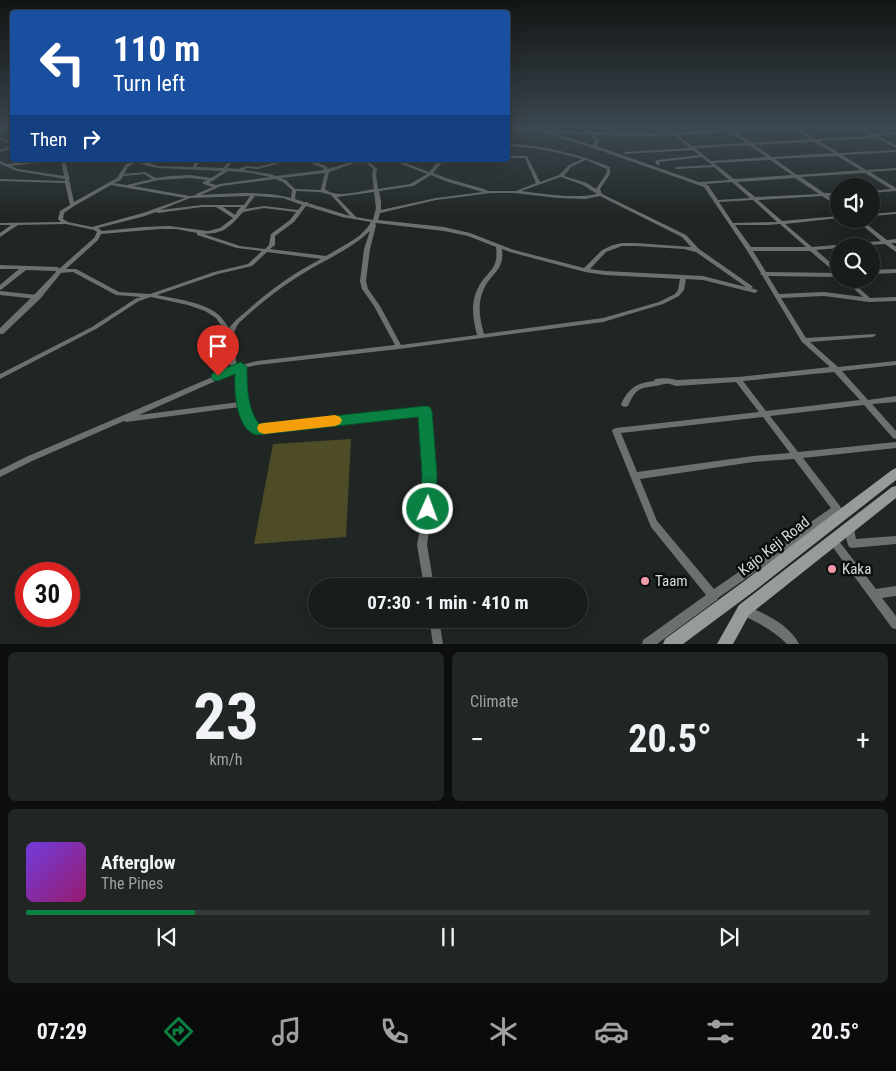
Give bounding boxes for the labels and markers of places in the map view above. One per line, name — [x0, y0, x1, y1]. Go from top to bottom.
pin — [197, 325, 239, 376]
place label: Kaka — [842, 560, 871, 578]
marker: Kaka — [826, 563, 838, 575]
place label: Taam — [655, 572, 688, 590]
marker: Taam — [639, 575, 651, 587]

